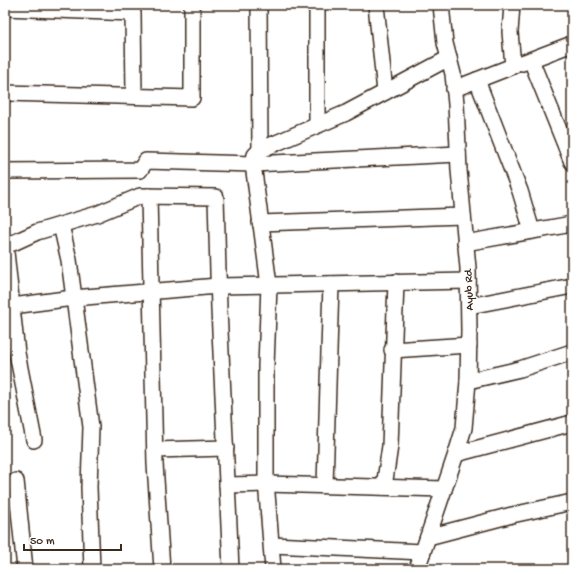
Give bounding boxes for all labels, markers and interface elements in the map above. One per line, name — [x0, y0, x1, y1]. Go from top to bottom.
street label: Ayub Rd — [462, 268, 478, 311]
scale bar — [24, 526, 121, 552]
text: 50 m — [30, 535, 55, 549]

